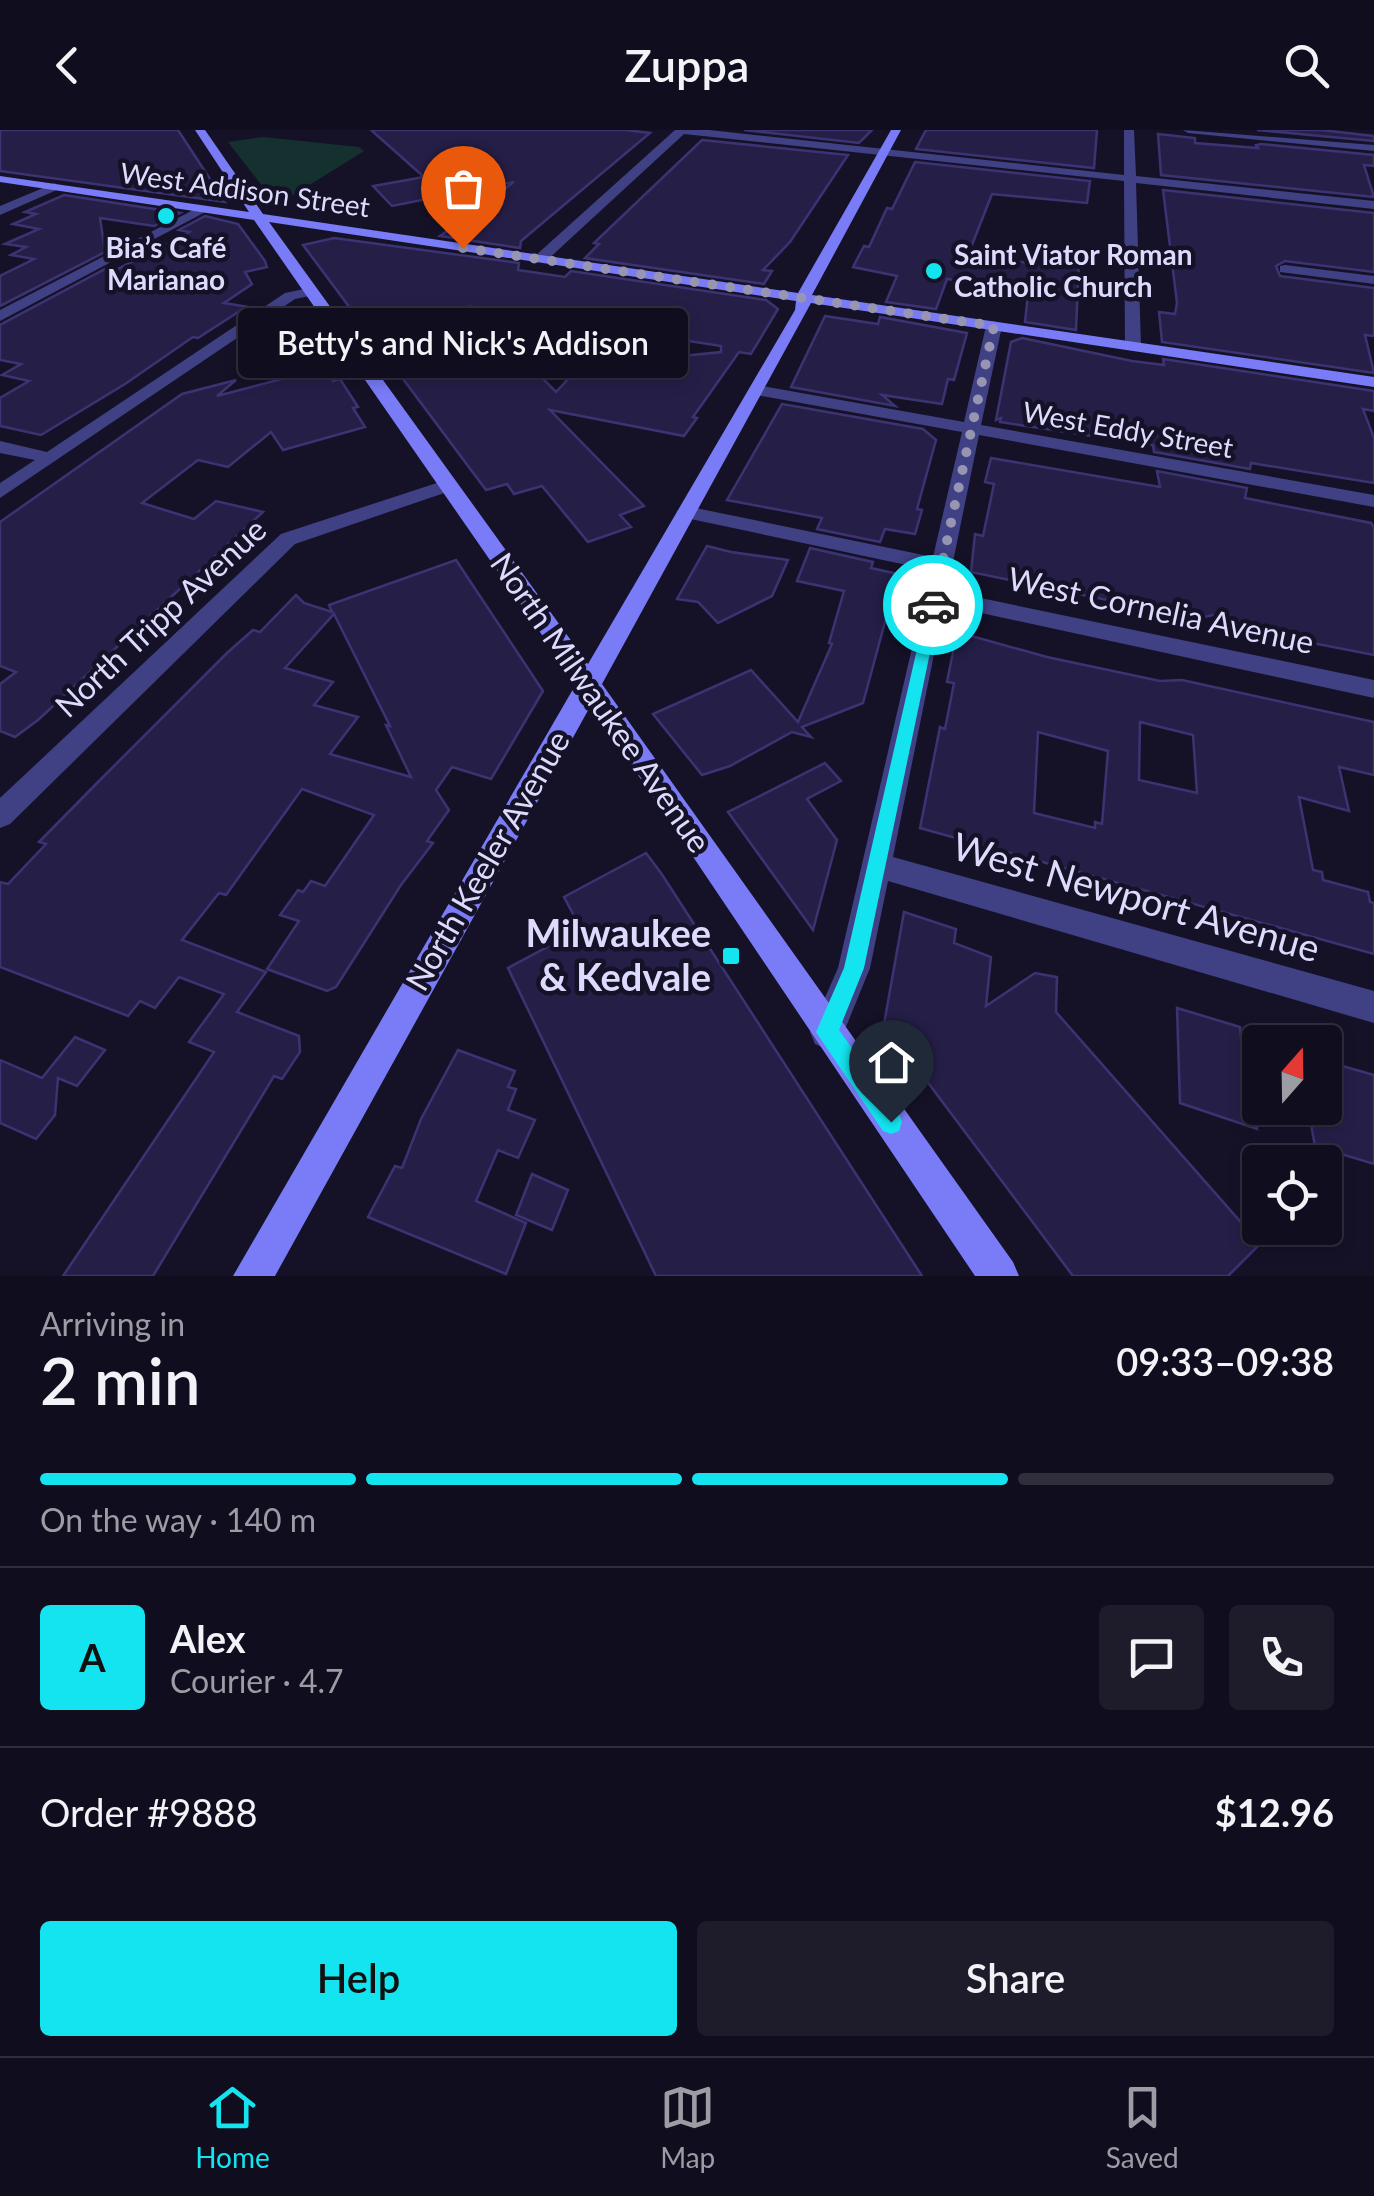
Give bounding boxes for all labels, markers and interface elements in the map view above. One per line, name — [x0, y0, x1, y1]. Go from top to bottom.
icon: back — [40, 38, 95, 93]
text: Zuppa — [625, 38, 749, 92]
icon: search — [1279, 38, 1334, 93]
pin — [421, 146, 506, 249]
street label: West Addison Street — [118, 155, 372, 223]
icon: bag — [436, 161, 491, 216]
marker: Bia’s Café Marianao — [155, 205, 177, 227]
place label: Bia’s Café Marianao — [106, 230, 226, 296]
place label: Saint Viator Roman Catholic Church — [954, 237, 1193, 303]
marker: Saint Viator Roman Catholic Church — [923, 260, 945, 282]
callout: Betty's and Nick's Addison — [238, 308, 688, 378]
text: Betty's and Nick's Addison — [277, 323, 649, 362]
street label: West Eddy Street — [1020, 394, 1236, 464]
street label: North Tripp Avenue — [47, 509, 273, 725]
street label: North Milwaukee Avenue — [483, 545, 720, 859]
courier — [883, 555, 983, 655]
street label: West Cornelia Avenue — [1005, 558, 1318, 661]
icon: car — [906, 578, 961, 633]
street label: North Keeler Avenue — [396, 723, 577, 997]
street label: West Newport Avenue — [948, 822, 1325, 971]
place label: Milwaukee & Kedvale — [525, 909, 711, 999]
marker: Milwaukee & Kedvale — [720, 945, 742, 967]
pin — [849, 1020, 934, 1123]
north arrow — [1242, 1025, 1342, 1125]
map controls — [1242, 1025, 1342, 1245]
icon: home — [864, 1035, 919, 1090]
button: locate — [1242, 1145, 1342, 1245]
text: Arriving in — [40, 1304, 185, 1343]
text: 09:33–09:38 — [1116, 1338, 1334, 1384]
text: 2 min — [40, 1341, 200, 1419]
text: On the way · 140 m — [40, 1500, 316, 1539]
button: chat — [1099, 1605, 1204, 1710]
button: phone — [1229, 1605, 1334, 1710]
text: Alex — [170, 1615, 246, 1661]
text: A — [79, 1634, 106, 1680]
text: Courier · 4.7 — [170, 1661, 344, 1700]
text: Order #9888 — [40, 1789, 257, 1835]
text: $12.96 — [1215, 1789, 1334, 1835]
button: Help — [40, 1921, 677, 2036]
button: Share — [697, 1921, 1334, 2036]
tab: Home — [195, 2080, 270, 2174]
tab: Map — [660, 2080, 715, 2174]
tab: Saved — [1106, 2080, 1179, 2174]

